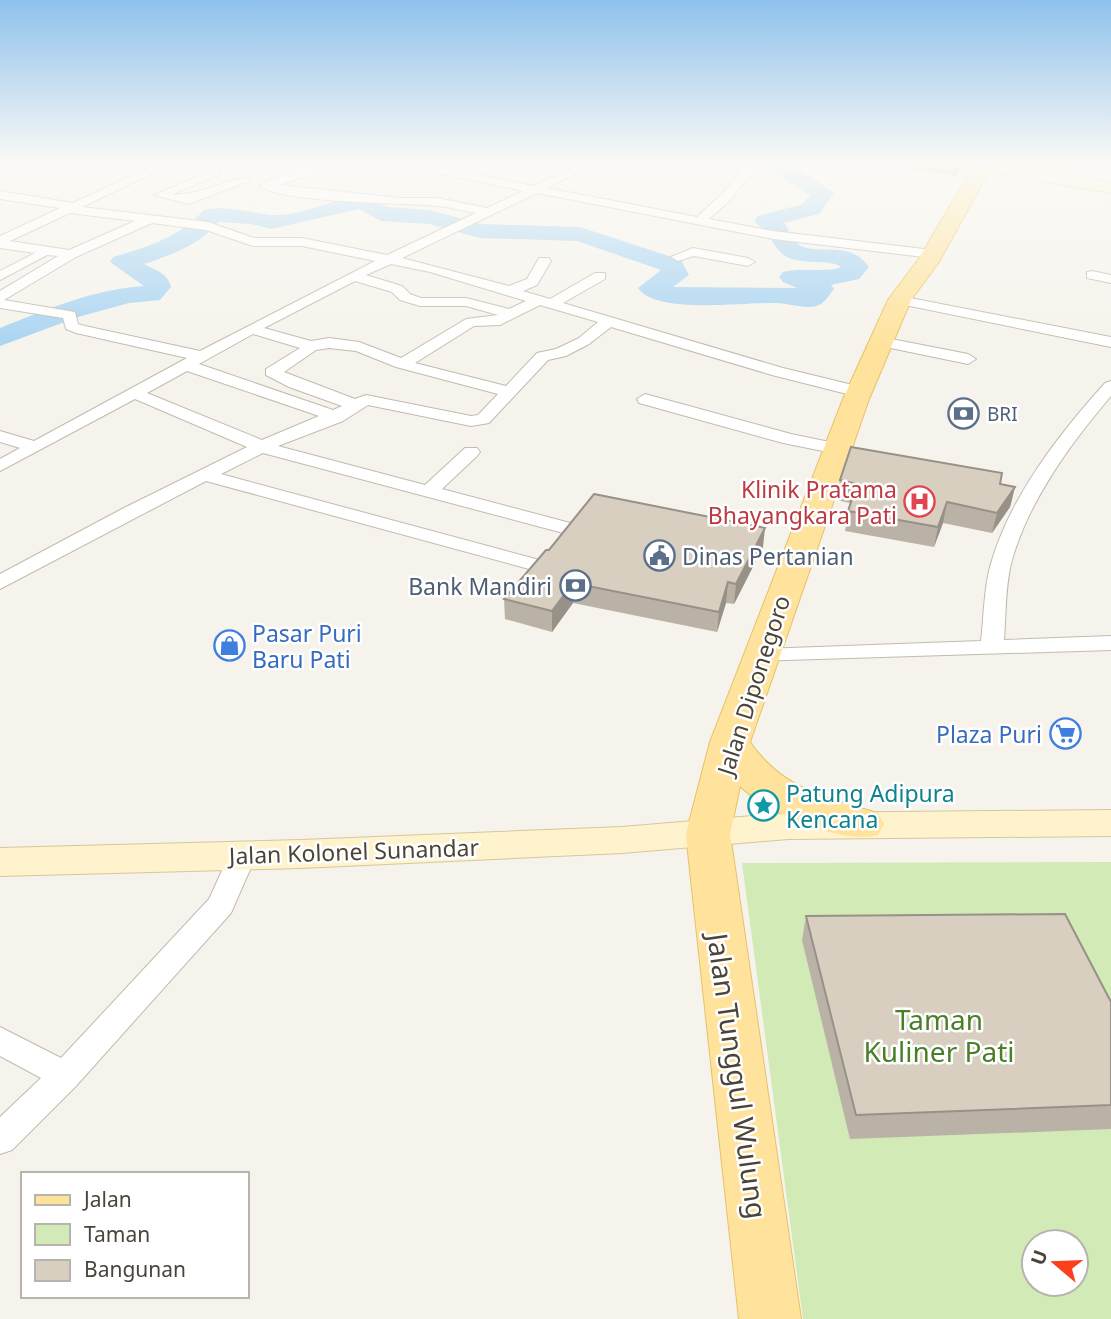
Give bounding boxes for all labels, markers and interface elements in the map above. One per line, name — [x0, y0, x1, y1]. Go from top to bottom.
bank icon: BRI — [947, 397, 981, 431]
place label: BRI — [987, 401, 1018, 427]
place label: Klinik Pratama Bhayangkara Pati — [708, 473, 897, 531]
hospital icon: Klinik Pratama Bhayangkara Pati — [903, 485, 937, 519]
public building icon: Dinas Pertanian — [642, 539, 676, 573]
place label: Dinas Pertanian — [682, 540, 854, 572]
bank icon: Bank Mandiri — [558, 569, 592, 603]
place label: Bank Mandiri — [408, 570, 552, 602]
street label: Jalan Diponegoro — [708, 591, 797, 781]
place label: Pasar Puri Baru Pati — [252, 617, 362, 675]
shop icon: Pasar Puri Baru Pati — [212, 629, 246, 663]
supermarket icon: Plaza Puri — [1048, 717, 1082, 751]
place label: Plaza Puri — [936, 718, 1042, 750]
place label: Patung Adipura Kencana — [786, 777, 955, 835]
place icon: Patung Adipura Kencana — [746, 789, 780, 823]
street label: Jalan Kolonel Sunandar — [226, 831, 480, 871]
street label: Jalan Tunggul Wulung — [699, 928, 777, 1221]
park label: Taman Kuliner Pati — [863, 1000, 1015, 1070]
legend — [21, 1172, 248, 1298]
text: Jalan — [82, 1185, 132, 1213]
text: Taman — [84, 1220, 150, 1248]
north arrow — [1020, 1228, 1090, 1298]
text: U — [1024, 1246, 1054, 1268]
text: Bangunan — [84, 1255, 186, 1283]

